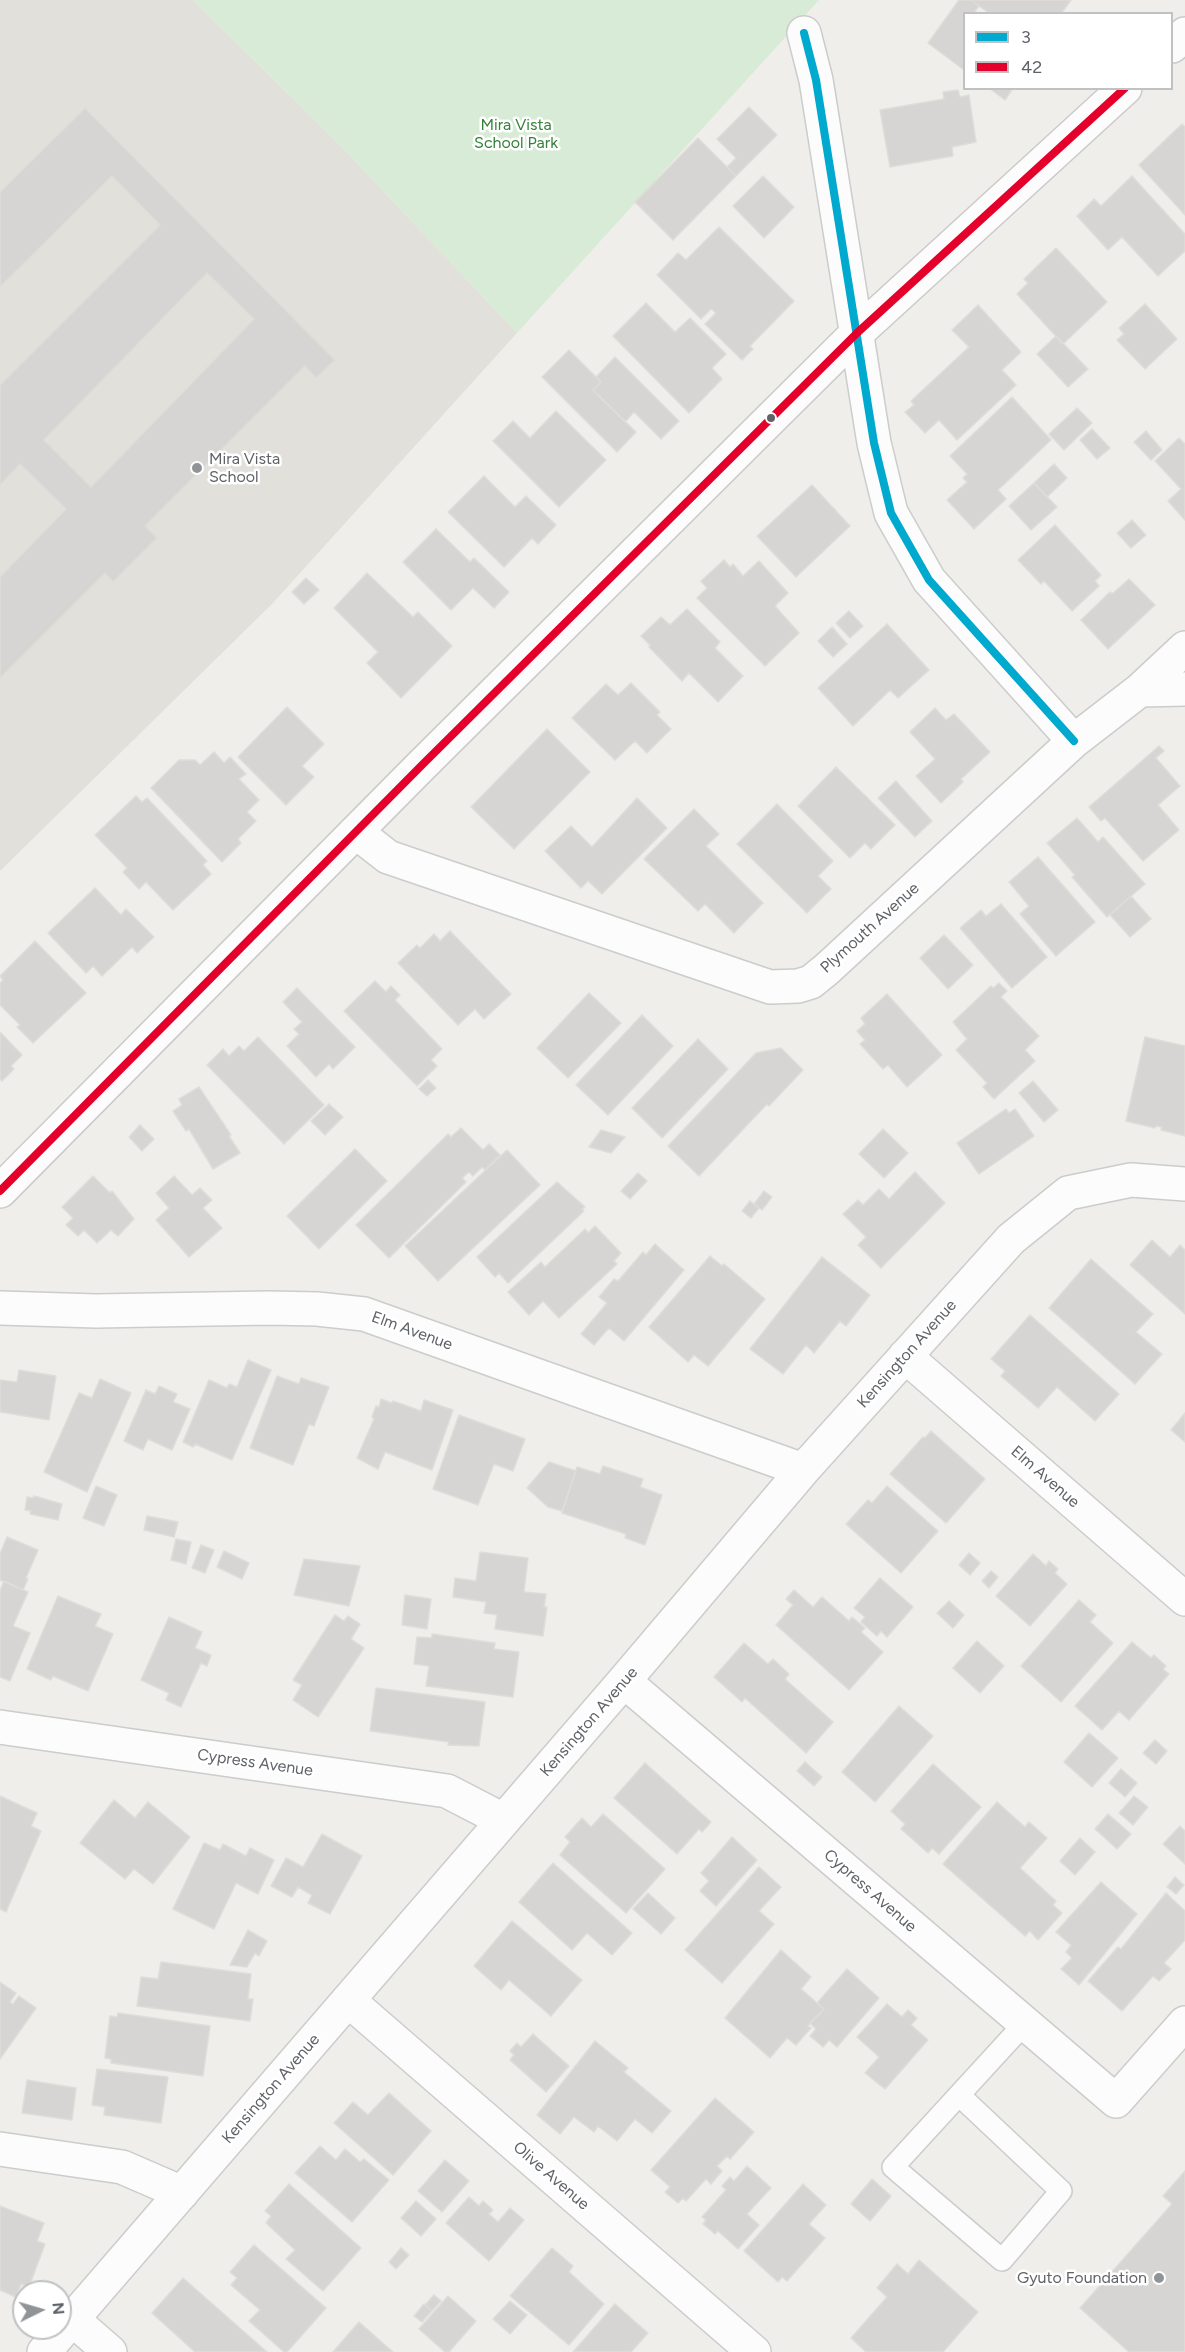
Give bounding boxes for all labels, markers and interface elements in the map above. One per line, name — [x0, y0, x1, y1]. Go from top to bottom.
legend — [963, 12, 1173, 90]
text: 3 — [1021, 26, 1031, 48]
text: 42 — [1021, 56, 1042, 78]
park label: Mira Vista School Park — [474, 115, 558, 153]
unlabelled marker — [765, 412, 777, 424]
place label: Mira Vista School — [209, 449, 280, 487]
marker: Mira Vista School — [190, 461, 204, 475]
street label: Plymouth Avenue — [817, 879, 923, 977]
street label: Kensington Avenue — [853, 1296, 961, 1412]
street label: Elm Avenue — [369, 1308, 455, 1354]
street label: Elm Avenue — [1007, 1442, 1083, 1512]
street label: Kensington Avenue — [536, 1663, 642, 1781]
street label: Cypress Avenue — [196, 1745, 314, 1781]
street label: Cypress Avenue — [820, 1846, 920, 1936]
street label: Kensington Avenue — [218, 2030, 324, 2148]
street label: Olive Avenue — [509, 2138, 593, 2214]
place label: Gyuto Foundation — [1017, 2268, 1147, 2288]
marker: Gyuto Foundation — [1152, 2271, 1166, 2285]
north arrow — [12, 2280, 72, 2340]
text: N — [48, 2302, 68, 2316]

